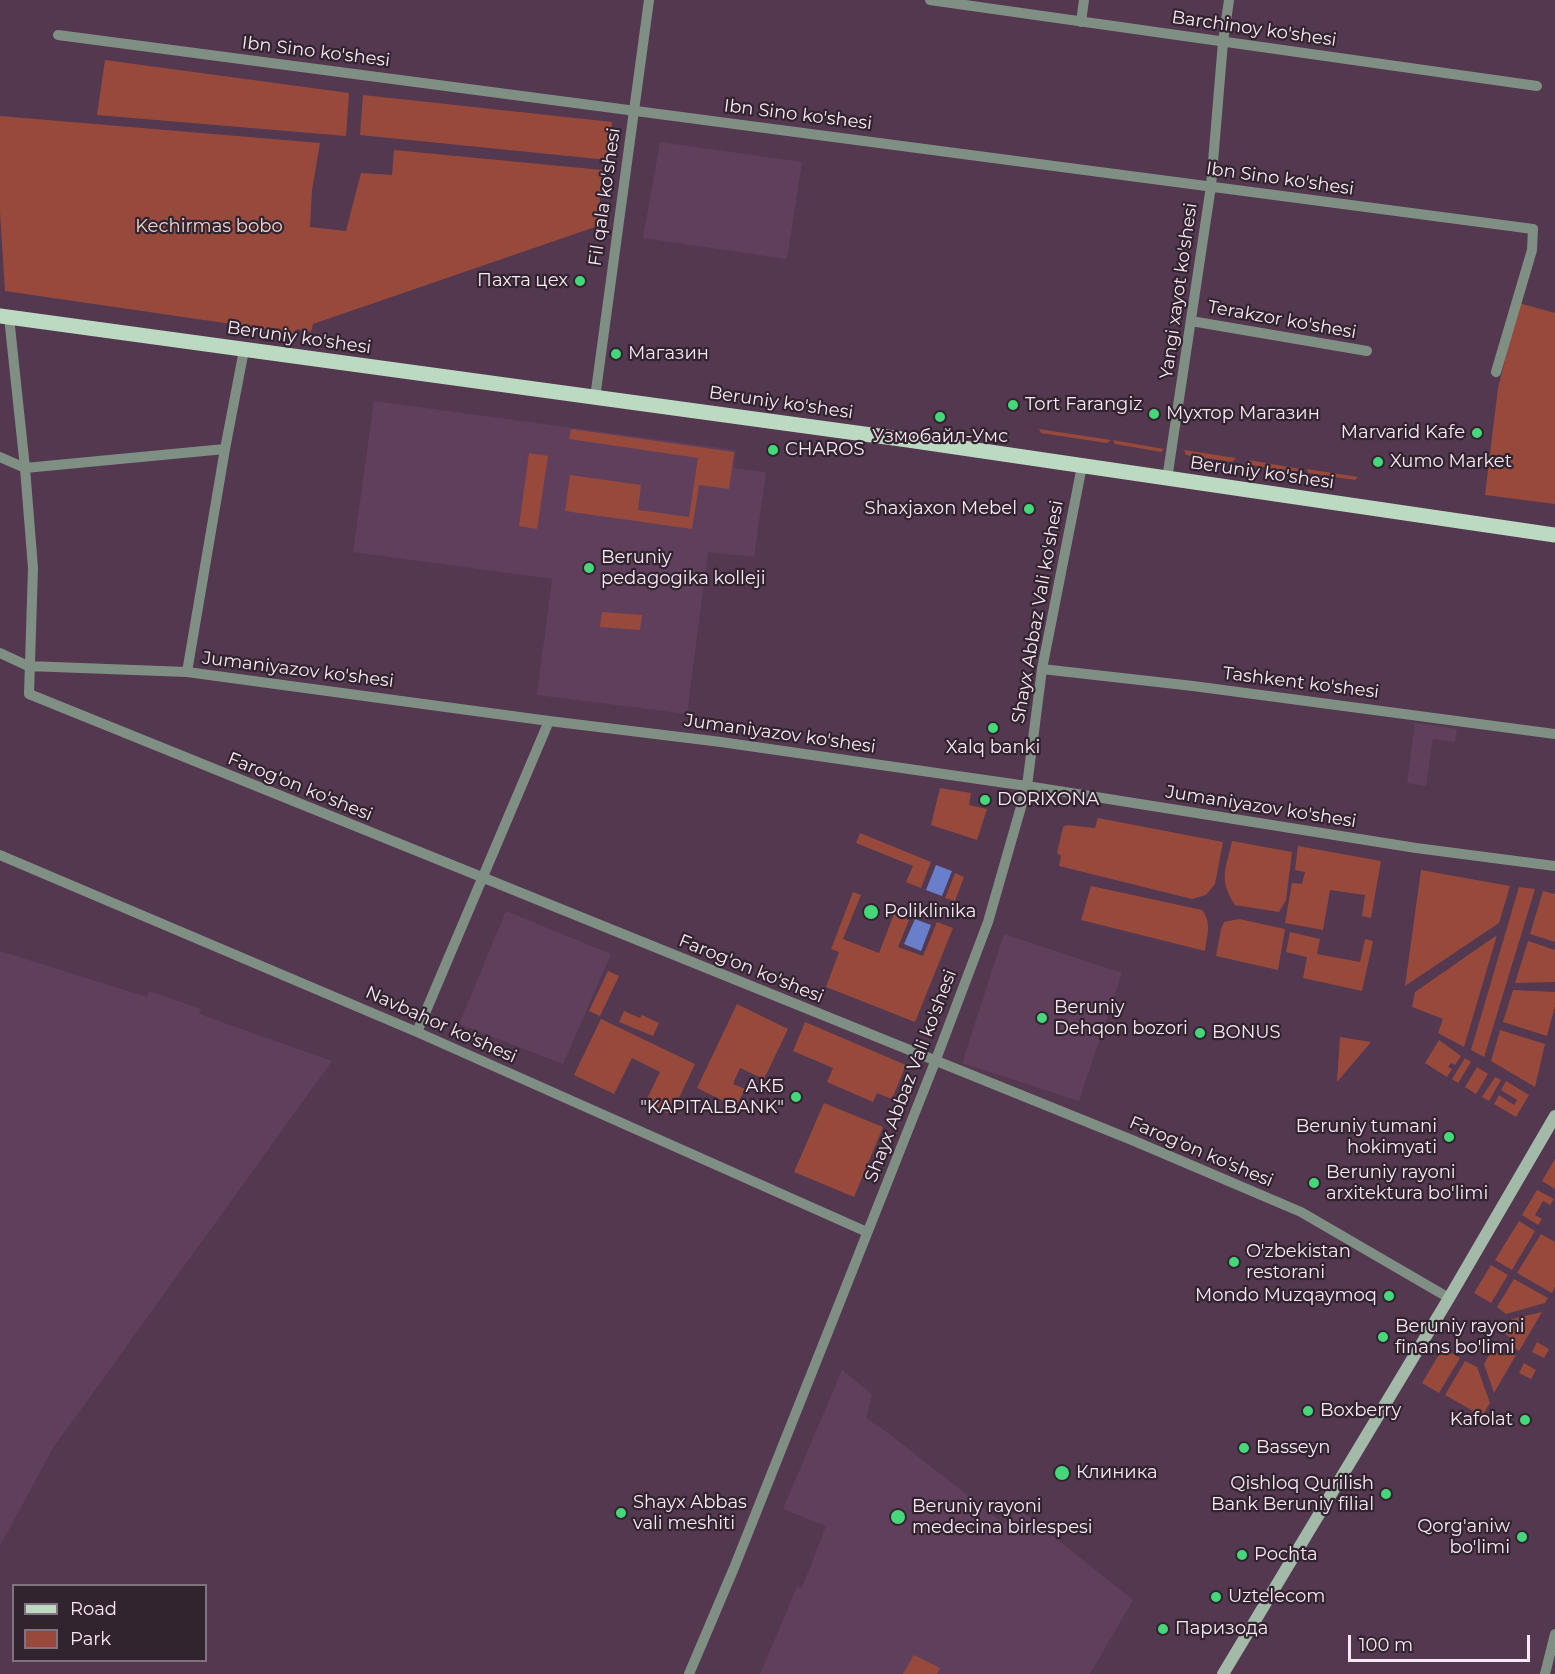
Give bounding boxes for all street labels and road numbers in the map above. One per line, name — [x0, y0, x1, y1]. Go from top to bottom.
street label: Barchinoy ko'shesi — [1170, 7, 1338, 51]
street label: Ibn Sino ko'shesi — [241, 32, 391, 72]
street label: Ibn Sino ko'shesi — [723, 95, 873, 135]
street label: Fil qala ko'shesi — [585, 127, 625, 267]
street label: Ibn Sino ko'shesi — [1205, 158, 1355, 200]
street label: Yangi xayot ko'shesi — [1156, 201, 1202, 381]
street label: Terakzor ko'shesi — [1206, 296, 1358, 344]
street label: Beruniy ko'shesi — [225, 317, 373, 359]
street label: Beruniy ko'shesi — [707, 382, 855, 424]
street label: Beruniy ko'shesi — [1188, 452, 1336, 494]
street label: Shayx Abbaz Vali ko'shesi — [1008, 499, 1068, 725]
street label: Jumaniyazov ko'shesi — [201, 648, 395, 692]
street label: Tashkent ko'shesi — [1222, 663, 1380, 703]
street label: Jumaniyazov ko'shesi — [683, 710, 877, 758]
street label: Farog'on ko'shesi — [224, 748, 376, 826]
street label: Jumaniyazov ko'shesi — [1164, 781, 1358, 833]
street label: Farog'on ko'shesi — [675, 930, 827, 1008]
street label: Shayx Abbaz Vali ko'shesi — [860, 967, 962, 1185]
street label: Navbahor ko'shesi — [362, 982, 520, 1068]
street label: Farog'on ko'shesi — [1126, 1112, 1276, 1192]

